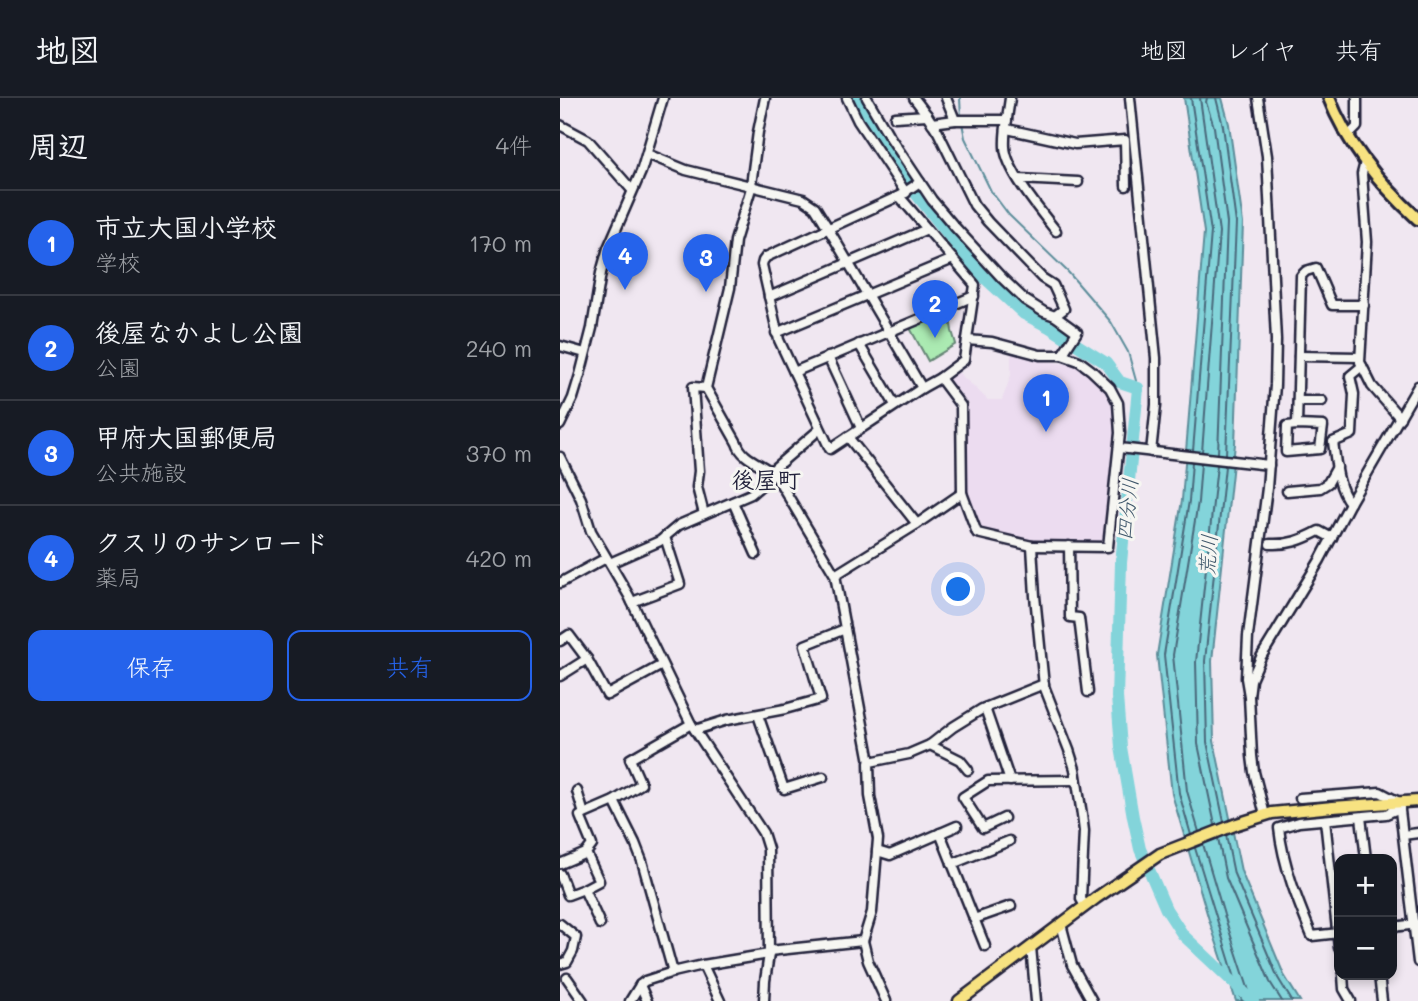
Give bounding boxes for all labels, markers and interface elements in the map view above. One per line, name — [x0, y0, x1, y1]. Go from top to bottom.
text: 地図 — [35, 27, 101, 70]
text: 地図 — [1140, 34, 1188, 65]
text: レイヤ — [1226, 34, 1297, 65]
text: 共有 — [1335, 34, 1383, 65]
text: 周辺 — [28, 125, 88, 165]
text: 4件 — [495, 130, 532, 160]
text: 市立大国小学校 — [95, 210, 277, 244]
text: 1 — [46, 228, 56, 258]
text: 170 m — [469, 228, 532, 258]
pin: 4 — [602, 232, 648, 290]
pin: 3 — [683, 234, 729, 292]
text: 学校 — [95, 247, 141, 277]
pin: 2 — [912, 280, 958, 338]
text: 後屋なかよし公園 — [95, 315, 304, 349]
text: 2 — [45, 333, 57, 363]
text: 240 m — [466, 333, 532, 363]
text: 公園 — [95, 352, 141, 382]
pin: 1 — [1023, 374, 1069, 432]
text: 甲府大国郵便局 — [95, 420, 277, 454]
text: 3 — [44, 438, 58, 468]
text: 370 m — [466, 438, 532, 468]
text: 公共施設 — [95, 457, 187, 487]
district label: 後屋町 — [732, 464, 801, 494]
water label: 四分川 — [1109, 476, 1143, 542]
text: クスリのサンロード — [95, 525, 329, 559]
water label: 荒川 — [1192, 533, 1222, 577]
text: 4 — [44, 543, 58, 573]
text: 420 m — [466, 543, 532, 573]
text: 薬局 — [95, 562, 141, 592]
your location — [941, 572, 975, 606]
button: 保存 — [28, 630, 273, 701]
button: 共有 — [287, 630, 532, 701]
map controls — [1334, 854, 1397, 980]
button: + — [1334, 854, 1397, 917]
button: − — [1334, 917, 1397, 980]

